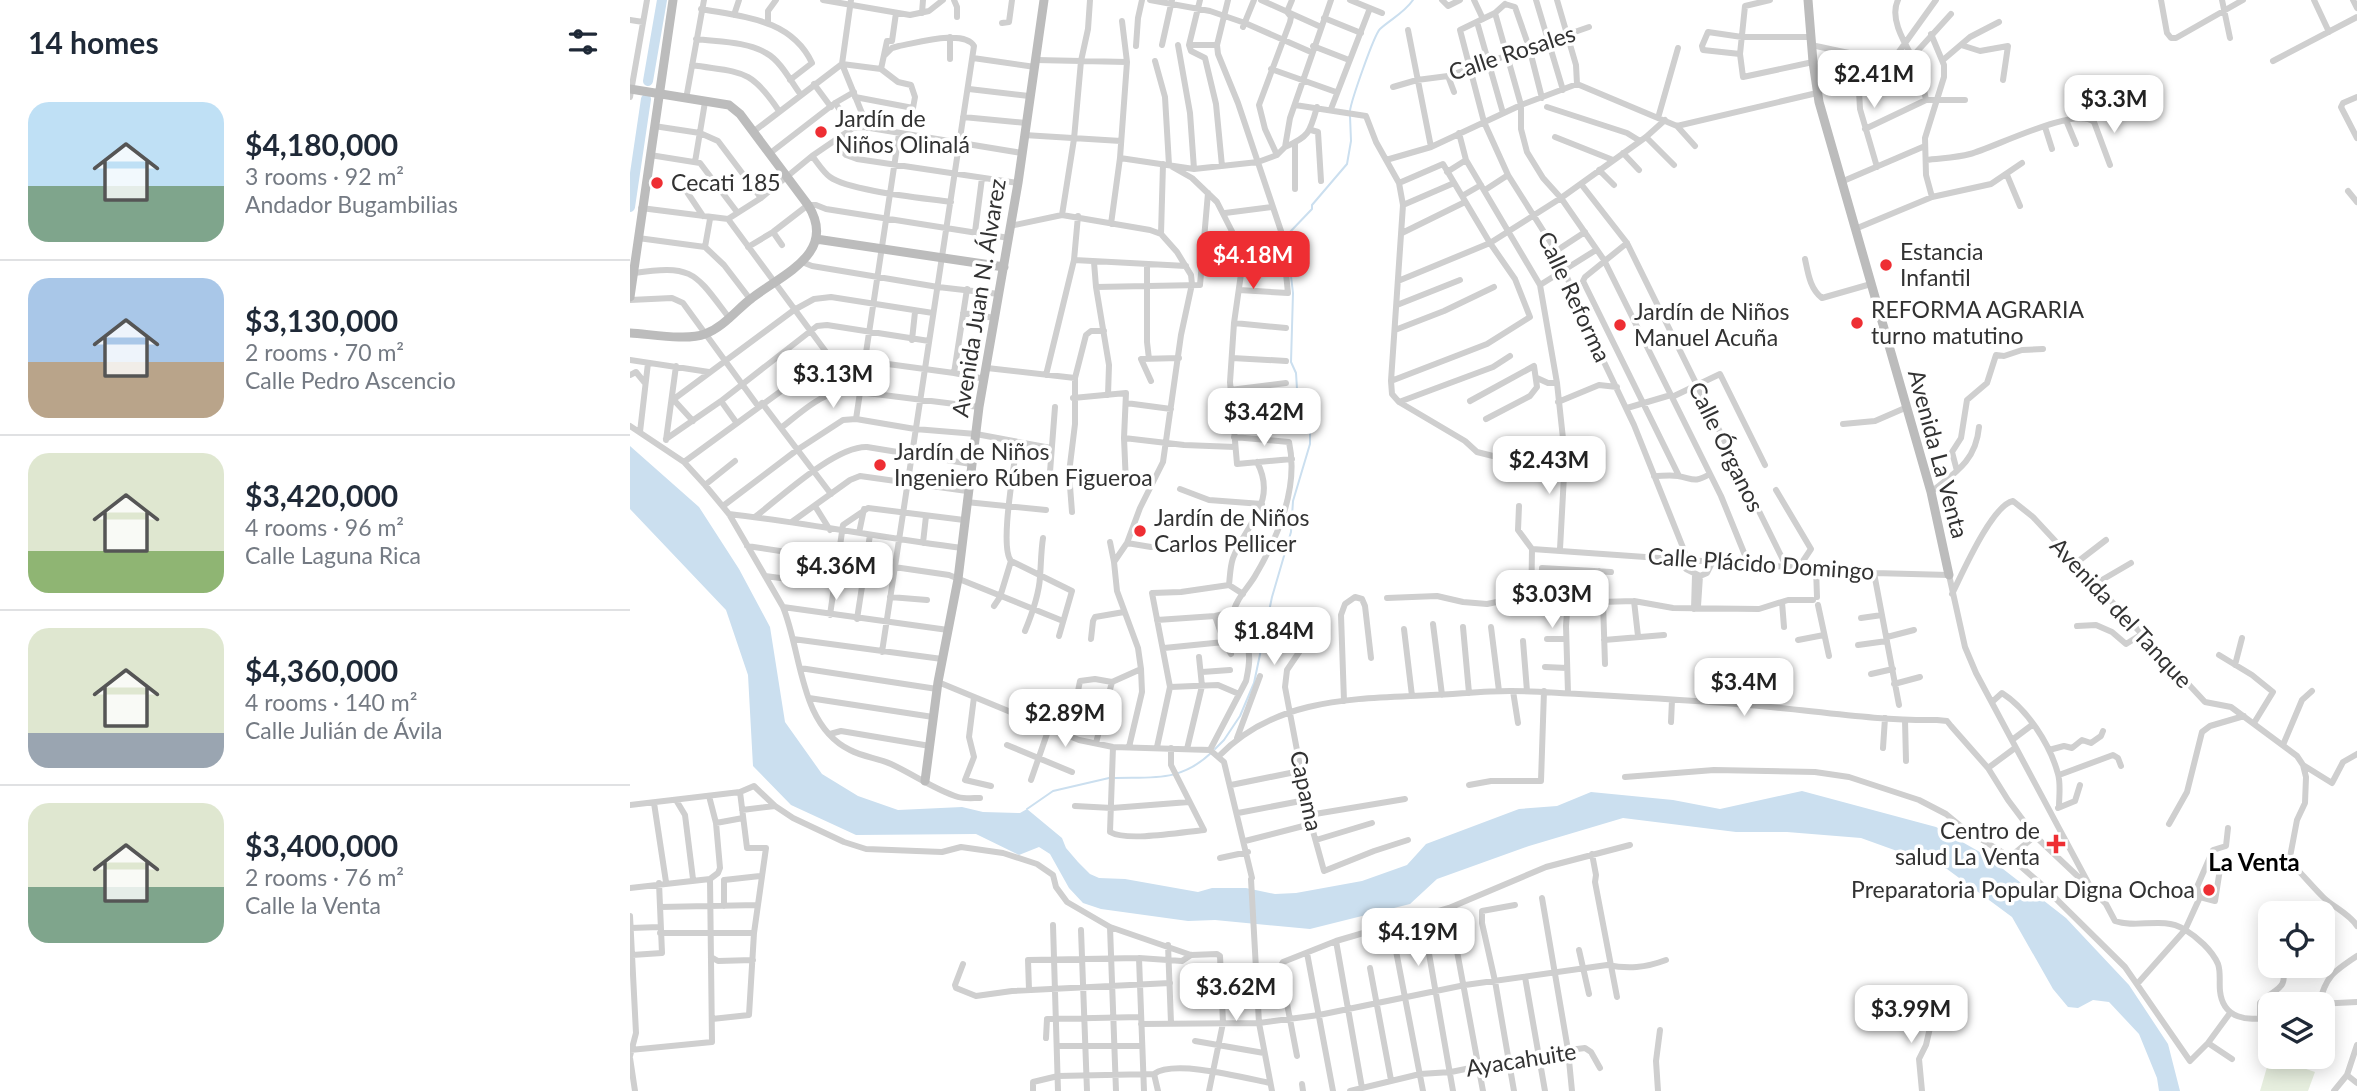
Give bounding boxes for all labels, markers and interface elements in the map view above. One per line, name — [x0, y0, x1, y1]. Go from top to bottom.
street label: Calle Rosales — [1445, 18, 1578, 86]
icon: filters — [564, 23, 602, 61]
text: 14 homes — [28, 24, 159, 60]
pin: $2.41M — [1817, 50, 1931, 110]
text: $2.41M — [1834, 59, 1914, 87]
pin: $3.3M — [2065, 76, 2163, 135]
text: $3.3M — [2080, 84, 2148, 112]
place label: Jardín de Niños Olinalá — [835, 104, 970, 158]
marker: Jardín de Niños Olinalá — [813, 124, 829, 140]
text: $4,180,000 — [245, 126, 398, 162]
icon: home — [84, 130, 168, 214]
text: 3 rooms · 92 m² — [245, 162, 404, 190]
place label: Cecati 185 — [671, 168, 781, 196]
marker: Cecati 185 — [649, 175, 665, 191]
street label: Avenida Juan N. Álvarez — [945, 177, 1011, 419]
text: Andador Bugambilias — [245, 190, 458, 218]
street label: Calle Reforma — [1532, 227, 1617, 366]
pin: $4.18M — [1196, 232, 1310, 291]
place label: Estancia Infantil — [1900, 237, 1984, 291]
text: $4.18M — [1213, 240, 1293, 268]
marker: Estancia Infantil — [1878, 257, 1894, 273]
place label: REFORMA AGRARIA turno matutino — [1871, 295, 2084, 349]
place label: Jardín de Niños Manuel Acuña — [1634, 297, 1789, 351]
text: $3,130,000 — [245, 302, 398, 338]
icon: home — [84, 306, 168, 390]
marker: REFORMA AGRARIA turno matutino — [1849, 315, 1865, 331]
marker: Jardín de Niños Manuel Acuña — [1612, 317, 1628, 333]
text: 2 rooms · 70 m² — [245, 338, 404, 366]
pin: $3.13M — [776, 350, 890, 410]
text: $3.13M — [793, 359, 873, 387]
text: Calle Pedro Ascencio — [245, 366, 456, 394]
street label: Avenida La Venta — [1903, 366, 1975, 541]
street label: Calle Órganos — [1683, 377, 1770, 516]
pin: $3.42M — [1207, 388, 1321, 448]
text: $3.42M — [1224, 397, 1304, 425]
pin: $2.43M — [1492, 436, 1606, 496]
place label: Jardín de Niños Ingeniero Rúben Figueroa — [894, 437, 1153, 491]
text: $2.43M — [1509, 445, 1589, 473]
marker: Jardín de Niños Ingeniero Rúben Figueroa — [872, 457, 888, 473]
text: $3,420,000 — [245, 477, 398, 513]
icon: home — [84, 481, 168, 565]
place label: Jardín de Niños Carlos Pellicer — [1154, 503, 1309, 557]
text: 4 rooms · 96 m² — [245, 513, 404, 541]
marker: Jardín de Niños Carlos Pellicer — [1132, 523, 1148, 539]
street label: Avenida del Tanque — [2045, 531, 2199, 693]
text: Calle Laguna Rica — [245, 541, 421, 569]
street label: Calle Plácido Domingo — [1647, 541, 1875, 585]
pin: $4.36M — [779, 542, 893, 602]
text: $4.36M — [796, 551, 876, 579]
pin: $3.03M — [1495, 570, 1609, 630]
text: $3.03M — [1512, 579, 1592, 607]
pin: $1.84M — [1217, 608, 1331, 667]
text: $1.84M — [1234, 616, 1314, 644]
text: $4,360,000 — [245, 652, 398, 688]
icon: home — [84, 656, 168, 740]
pin: $3.4M — [1695, 658, 1793, 718]
text: $3.4M — [1710, 667, 1778, 695]
text: 4 rooms · 140 m² — [245, 688, 417, 716]
pin: $2.89M — [1008, 690, 1122, 749]
text: $2.89M — [1025, 698, 1105, 726]
text: Calle Julián de Ávila — [245, 716, 442, 744]
street label: Capama — [1285, 748, 1329, 834]
place label: Centro de salud La Venta — [1895, 816, 2040, 870]
text: $3,400,000 — [245, 827, 398, 863]
icon: home — [84, 831, 168, 915]
marker: Centro de salud La Venta — [2046, 834, 2066, 854]
district label: La Venta — [2208, 847, 2300, 876]
text: 2 rooms · 76 m² — [245, 863, 404, 891]
place label: Preparatoria Popular Digna Ochoa — [1851, 875, 2195, 903]
marker: Preparatoria Popular Digna Ochoa — [2201, 882, 2217, 898]
text: Calle la Venta — [245, 891, 381, 919]
map controls — [2258, 901, 2335, 1069]
button: locate — [2258, 901, 2335, 978]
pin: $4.19M — [1361, 908, 1475, 968]
text: $4.19M — [1378, 917, 1458, 945]
pin: $3.62M — [1179, 964, 1293, 1023]
text: $3.62M — [1196, 972, 1276, 1000]
pin: $3.99M — [1854, 986, 1968, 1045]
button: layers — [2258, 992, 2335, 1069]
text: $3.99M — [1871, 994, 1951, 1022]
street label: Ayacahuite — [1464, 1036, 1578, 1082]

